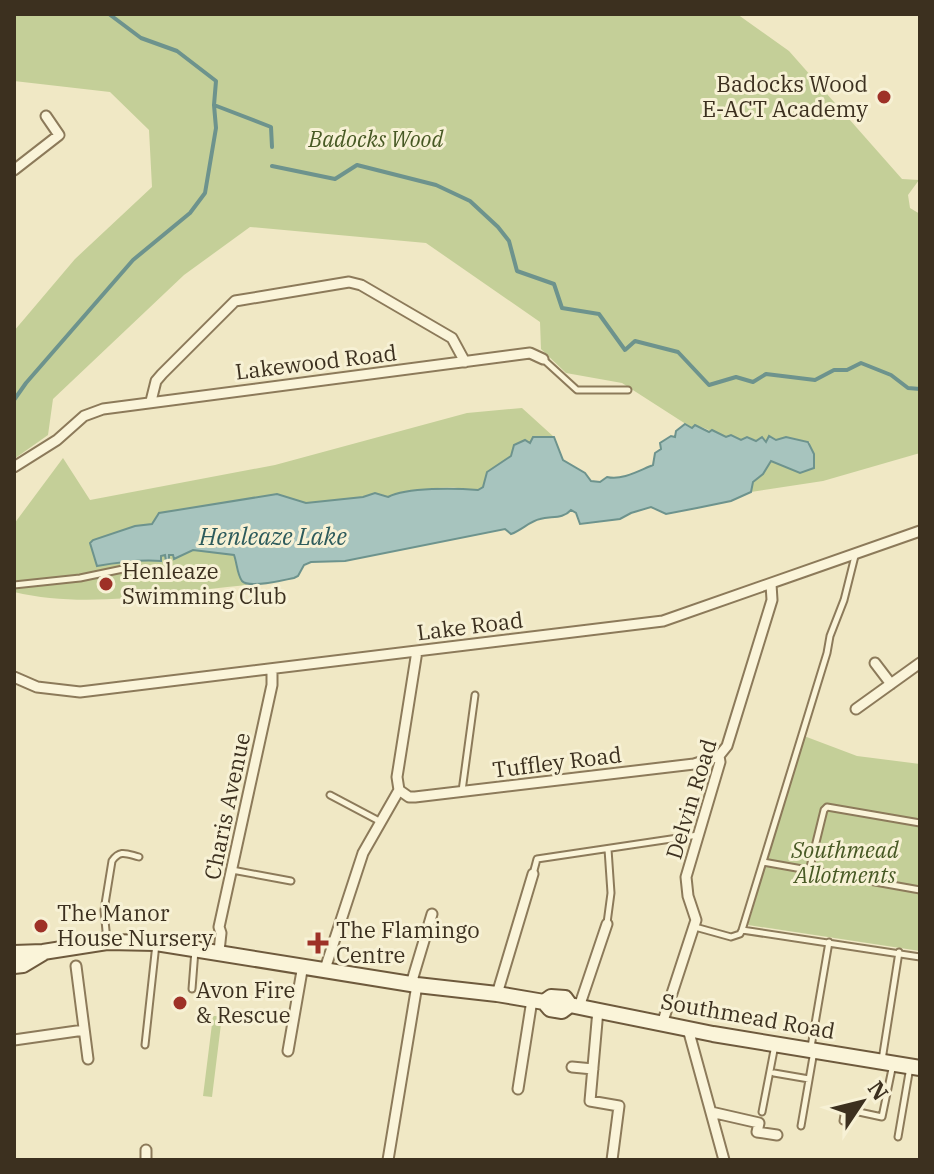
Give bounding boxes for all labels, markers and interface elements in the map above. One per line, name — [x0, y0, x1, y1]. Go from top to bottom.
place label: Badocks Wood E-ACT Academy — [702, 69, 868, 123]
marker: Badocks Wood E-ACT Academy — [875, 88, 893, 106]
park label: Badocks Wood — [308, 124, 444, 153]
street label: Lakewood Road — [234, 337, 398, 386]
water label: Henleaze Lake — [198, 520, 347, 552]
place label: Henleaze Swimming Club — [122, 556, 287, 610]
marker: Henleaze Swimming Club — [97, 575, 115, 593]
street label: Lake Road — [415, 605, 525, 646]
street label: Charis Avenue — [197, 730, 256, 882]
street label: Delvin Road — [658, 735, 723, 863]
street label: Tuffley Road — [491, 739, 623, 784]
park label: Southmead Allotments — [790, 835, 900, 889]
place label: The Manor House Nursery — [57, 898, 213, 952]
place label: The Flamingo Centre — [336, 915, 480, 969]
marker: The Manor House Nursery — [32, 917, 50, 935]
marker: The Flamingo Centre — [307, 932, 329, 954]
place label: Avon Fire & Rescue — [196, 975, 295, 1029]
street label: Southmead Road — [659, 986, 837, 1045]
marker: Avon Fire & Rescue — [171, 994, 189, 1012]
north arrow — [822, 1062, 902, 1142]
text: N — [862, 1075, 896, 1106]

